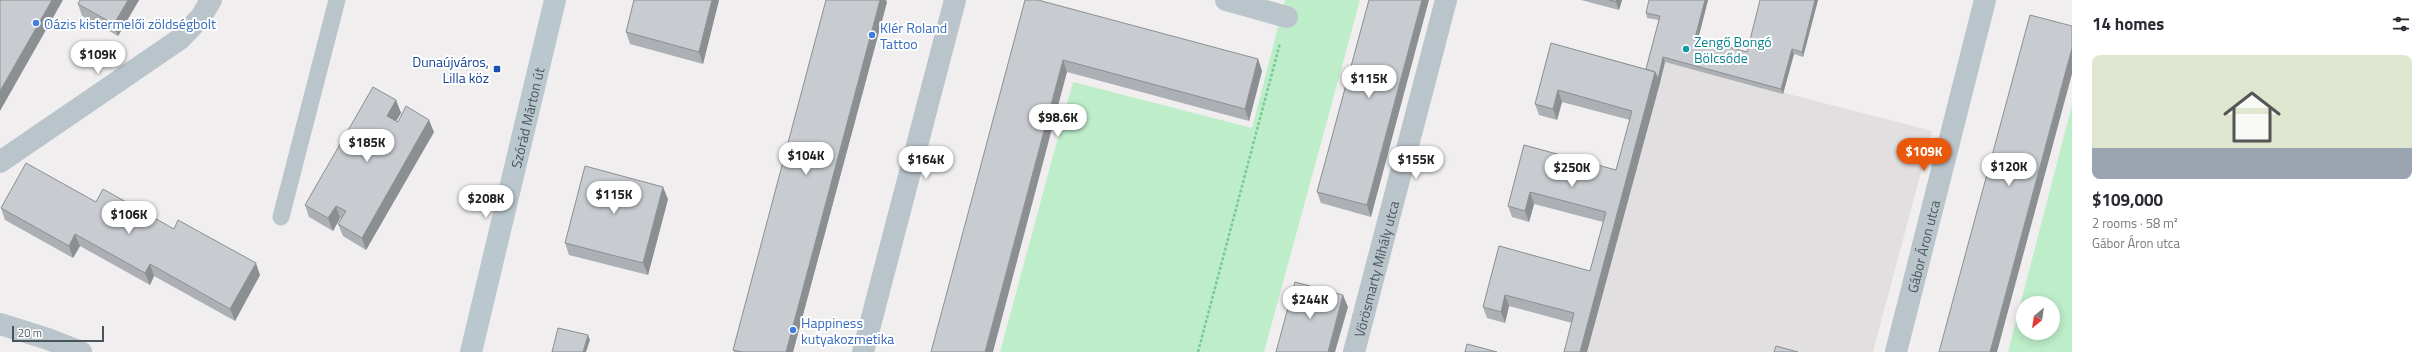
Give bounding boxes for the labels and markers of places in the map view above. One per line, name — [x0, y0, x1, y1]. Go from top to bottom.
place label: Oázis kistermelői zöldségbolt — [44, 13, 216, 34]
place label: Klér Roland Tattoo — [880, 17, 947, 54]
marker: Oázis kistermelői zöldségbolt — [31, 18, 41, 28]
marker: Klér Roland Tattoo — [867, 30, 877, 40]
place label: Zengő Bongó Bölcsőde — [1694, 31, 1772, 68]
pin: $109K — [70, 41, 126, 75]
marker: Zengő Bongó Bölcsőde — [1681, 44, 1691, 54]
place label: Dunaújváros, Lilla köz — [412, 51, 489, 88]
marker: Dunaújváros, Lilla köz — [492, 64, 502, 74]
pin: $115K — [1341, 65, 1397, 99]
pin: $98.6K — [1025, 104, 1091, 138]
pin: $185K — [339, 129, 395, 163]
pin: $109K — [1896, 138, 1952, 172]
pin: $104K — [778, 142, 834, 176]
pin: $164K — [898, 146, 954, 180]
pin: $155K — [1388, 146, 1444, 180]
pin: $120K — [1981, 153, 2037, 187]
pin: $250K — [1544, 154, 1600, 188]
pin: $115K — [586, 181, 642, 215]
pin: $208K — [458, 185, 514, 219]
pin: $106K — [101, 201, 157, 235]
pin: $244K — [1282, 286, 1338, 320]
place label: Happiness kutyakozmetika — [801, 312, 894, 349]
marker: Happiness kutyakozmetika — [788, 325, 798, 335]

